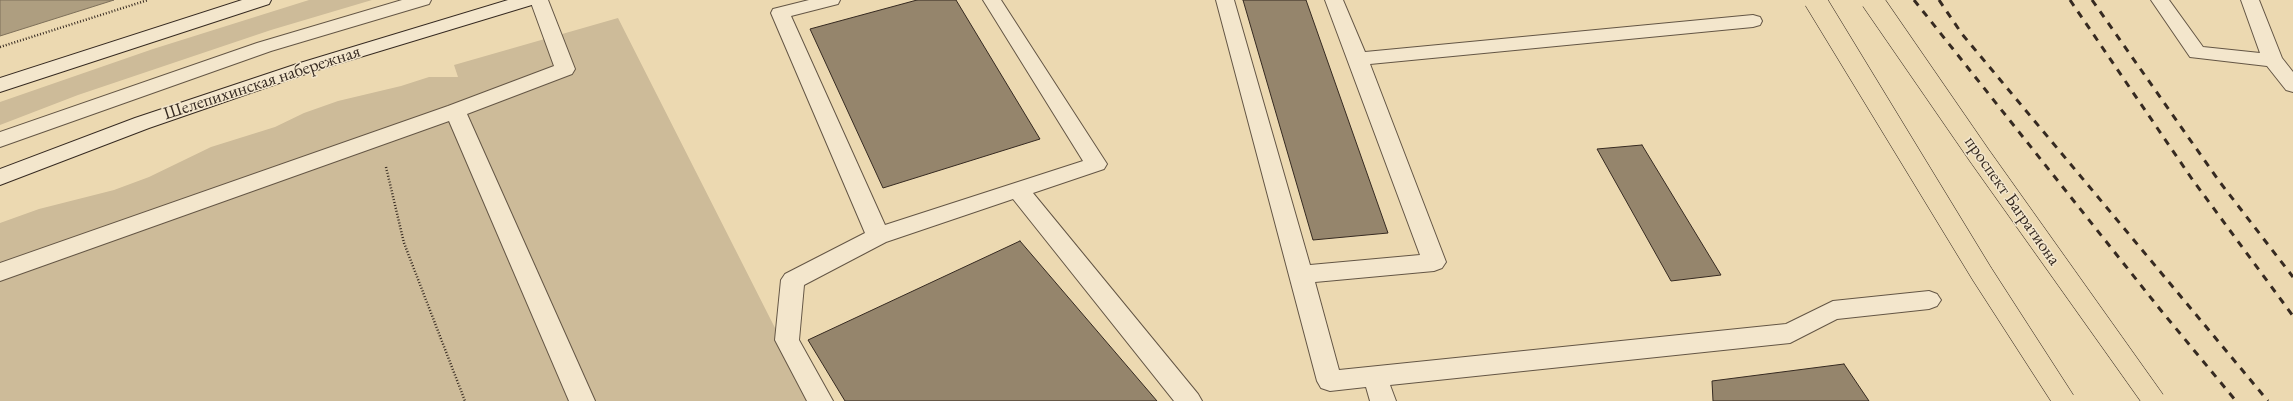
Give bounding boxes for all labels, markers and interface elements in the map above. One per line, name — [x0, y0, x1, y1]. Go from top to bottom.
street label: Шелепихинская набережная — [161, 41, 363, 125]
street label: проспект Багратиона — [1959, 132, 2065, 270]

